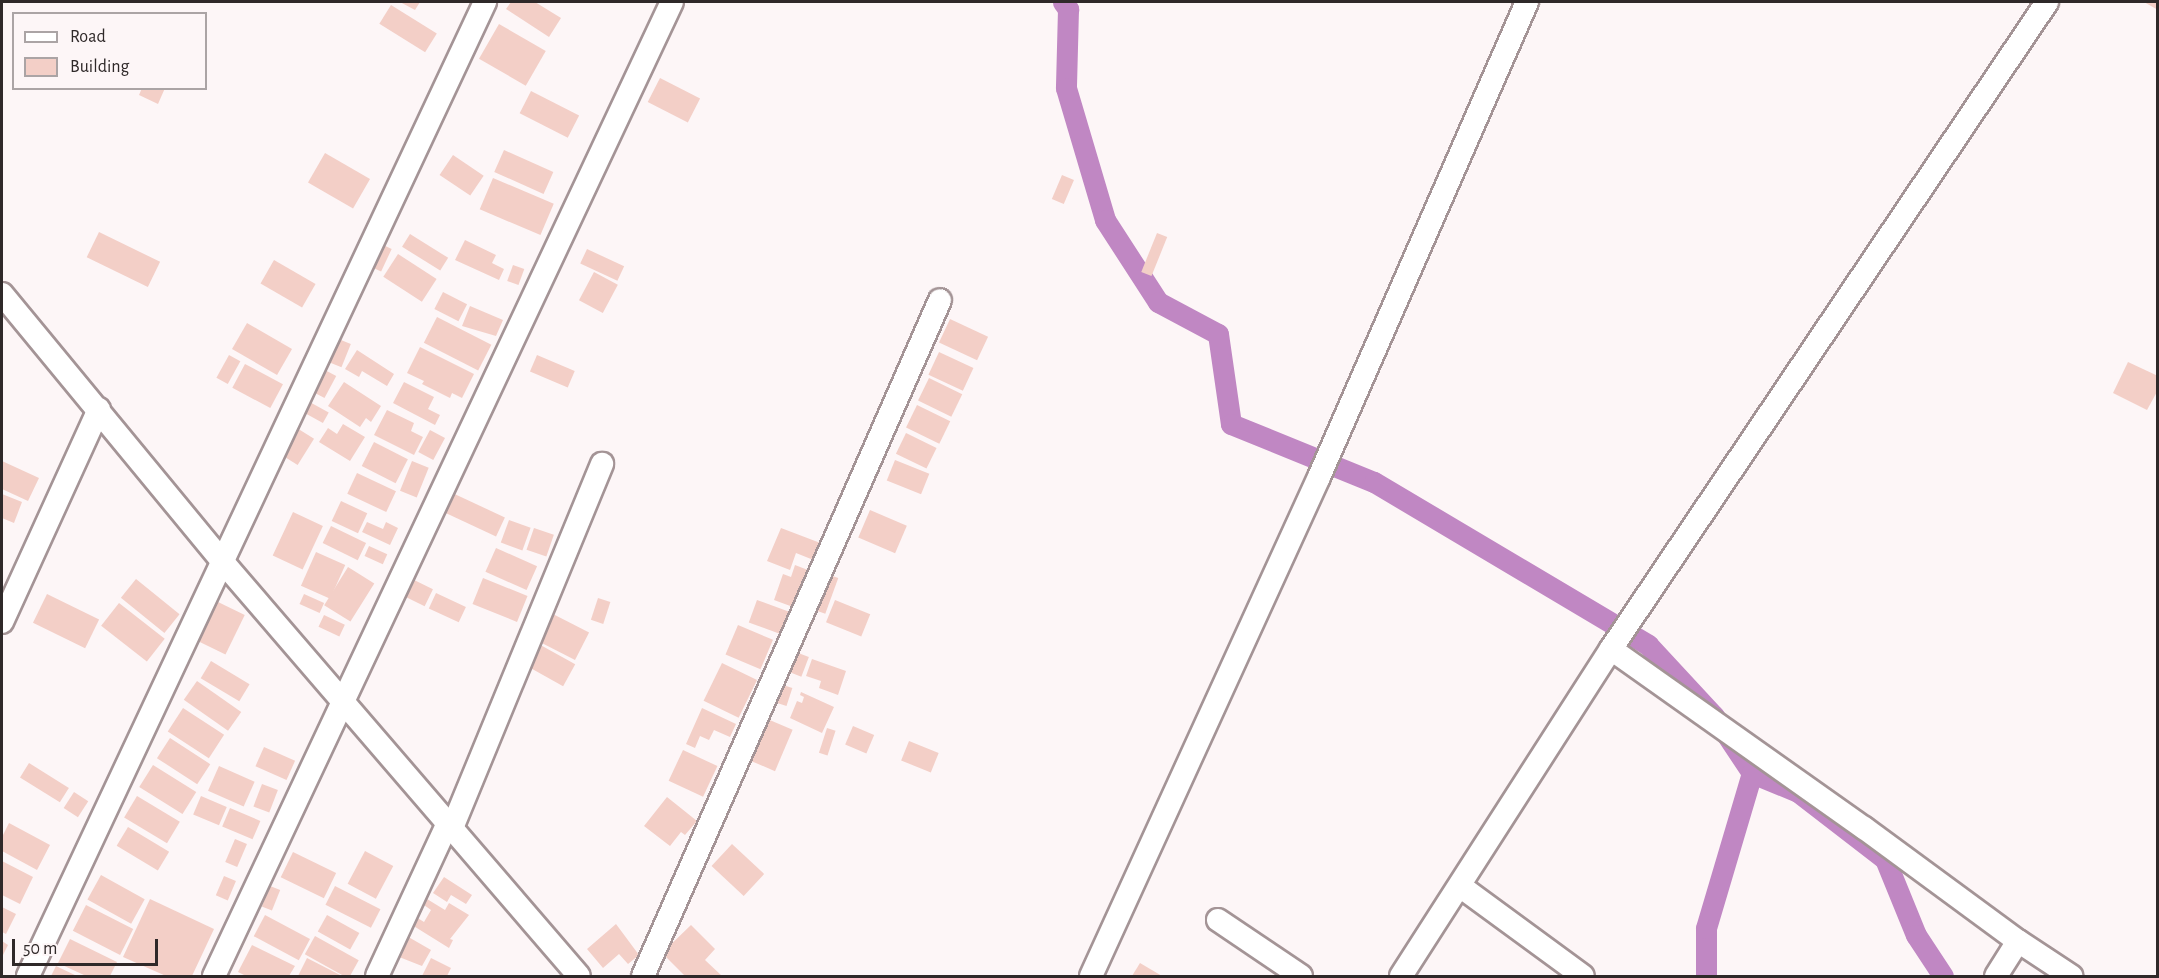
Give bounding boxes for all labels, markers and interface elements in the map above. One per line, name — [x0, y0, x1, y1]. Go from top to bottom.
legend — [12, 12, 207, 90]
text: Road — [70, 28, 106, 46]
text: Building — [70, 58, 129, 76]
scale bar — [15, 927, 160, 965]
text: 50 m — [23, 940, 57, 958]

